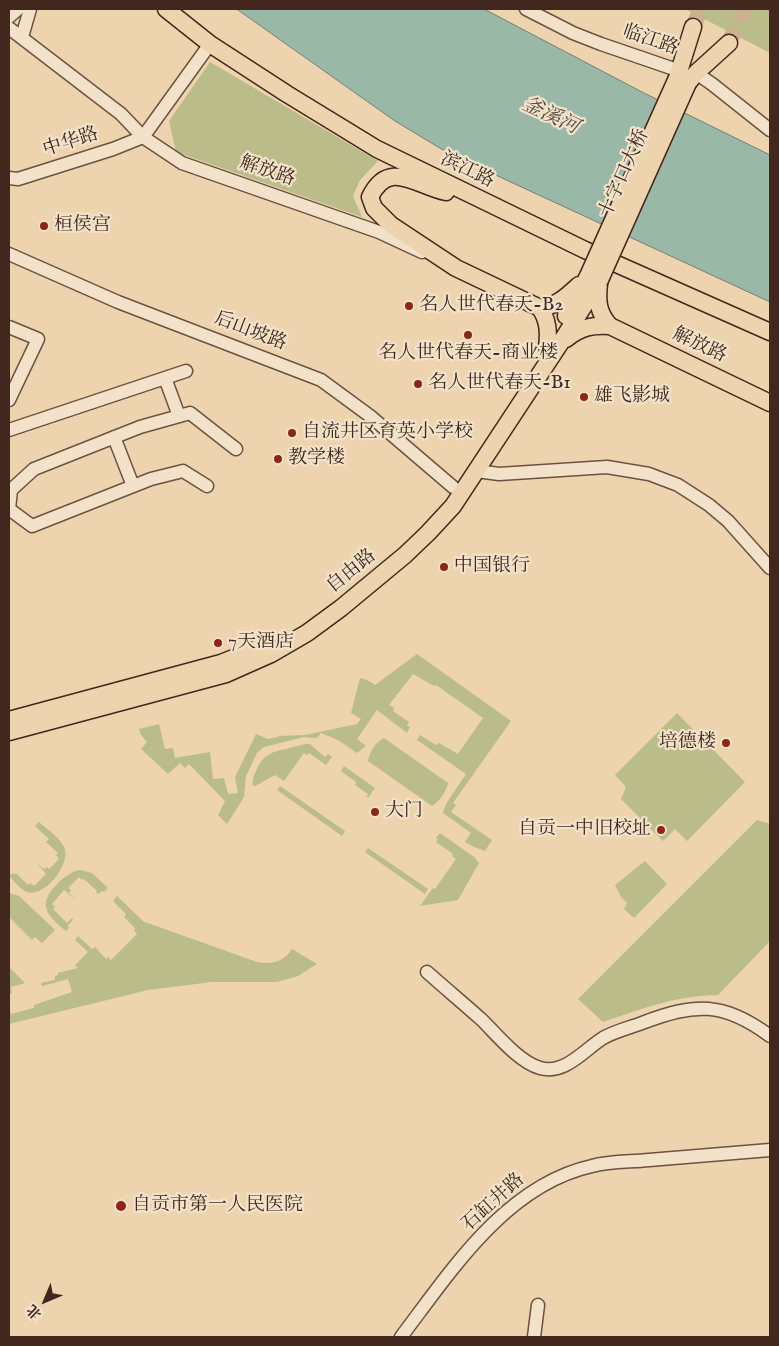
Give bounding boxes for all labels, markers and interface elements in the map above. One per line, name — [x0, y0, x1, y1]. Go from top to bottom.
street label: 临江路 — [619, 21, 681, 61]
water label: 釜溪河 — [518, 93, 582, 141]
street label: 中华路 — [40, 123, 102, 163]
street label: 十字口大桥 — [595, 126, 655, 222]
street label: 滨江路 — [436, 148, 498, 194]
street label: 解放路 — [236, 152, 298, 192]
place label: 桓侯宫 — [54, 215, 111, 237]
marker: 桓侯宫 — [38, 220, 50, 232]
place label: 名人世代春天-B2 — [419, 295, 563, 317]
marker: 名人世代春天-B2 — [403, 300, 415, 312]
street label: 后山坡路 — [210, 308, 290, 356]
street label: 解放路 — [668, 324, 730, 368]
marker: 名人世代春天-商业楼 — [462, 329, 474, 341]
place label: 名人世代春天-商业楼 — [378, 343, 558, 365]
place label: 名人世代春天-B1 — [428, 373, 570, 395]
marker: 名人世代春天-B1 — [412, 378, 424, 390]
place label: 雄飞影城 — [594, 386, 670, 408]
marker: 雄飞影城 — [578, 391, 590, 403]
place label: 自流井区育英小学校 — [302, 422, 473, 444]
marker: 自流井区育英小学校 — [286, 427, 298, 439]
place label: 教学楼 — [288, 448, 345, 470]
marker: 教学楼 — [272, 453, 284, 465]
street label: 自由路 — [323, 545, 381, 599]
place label: 中国银行 — [454, 556, 530, 578]
marker: 中国银行 — [438, 561, 450, 573]
place label: 7天酒店 — [228, 632, 294, 654]
marker: 7天酒店 — [212, 637, 224, 649]
place label: 培德楼 — [659, 732, 716, 754]
marker: 培德楼 — [720, 737, 732, 749]
place label: 大门 — [385, 801, 423, 823]
marker: 大门 — [369, 806, 381, 818]
place label: 自贡一中旧校址 — [518, 819, 651, 841]
marker: 自贡一中旧校址 — [655, 824, 667, 836]
street label: 石缸井路 — [458, 1169, 530, 1237]
place label: 自贡市第一人民医院 — [132, 1195, 303, 1217]
marker: 自贡市第一人民医院 — [114, 1199, 128, 1213]
north arrow — [20, 1276, 70, 1326]
text: 北 — [23, 1300, 46, 1323]

